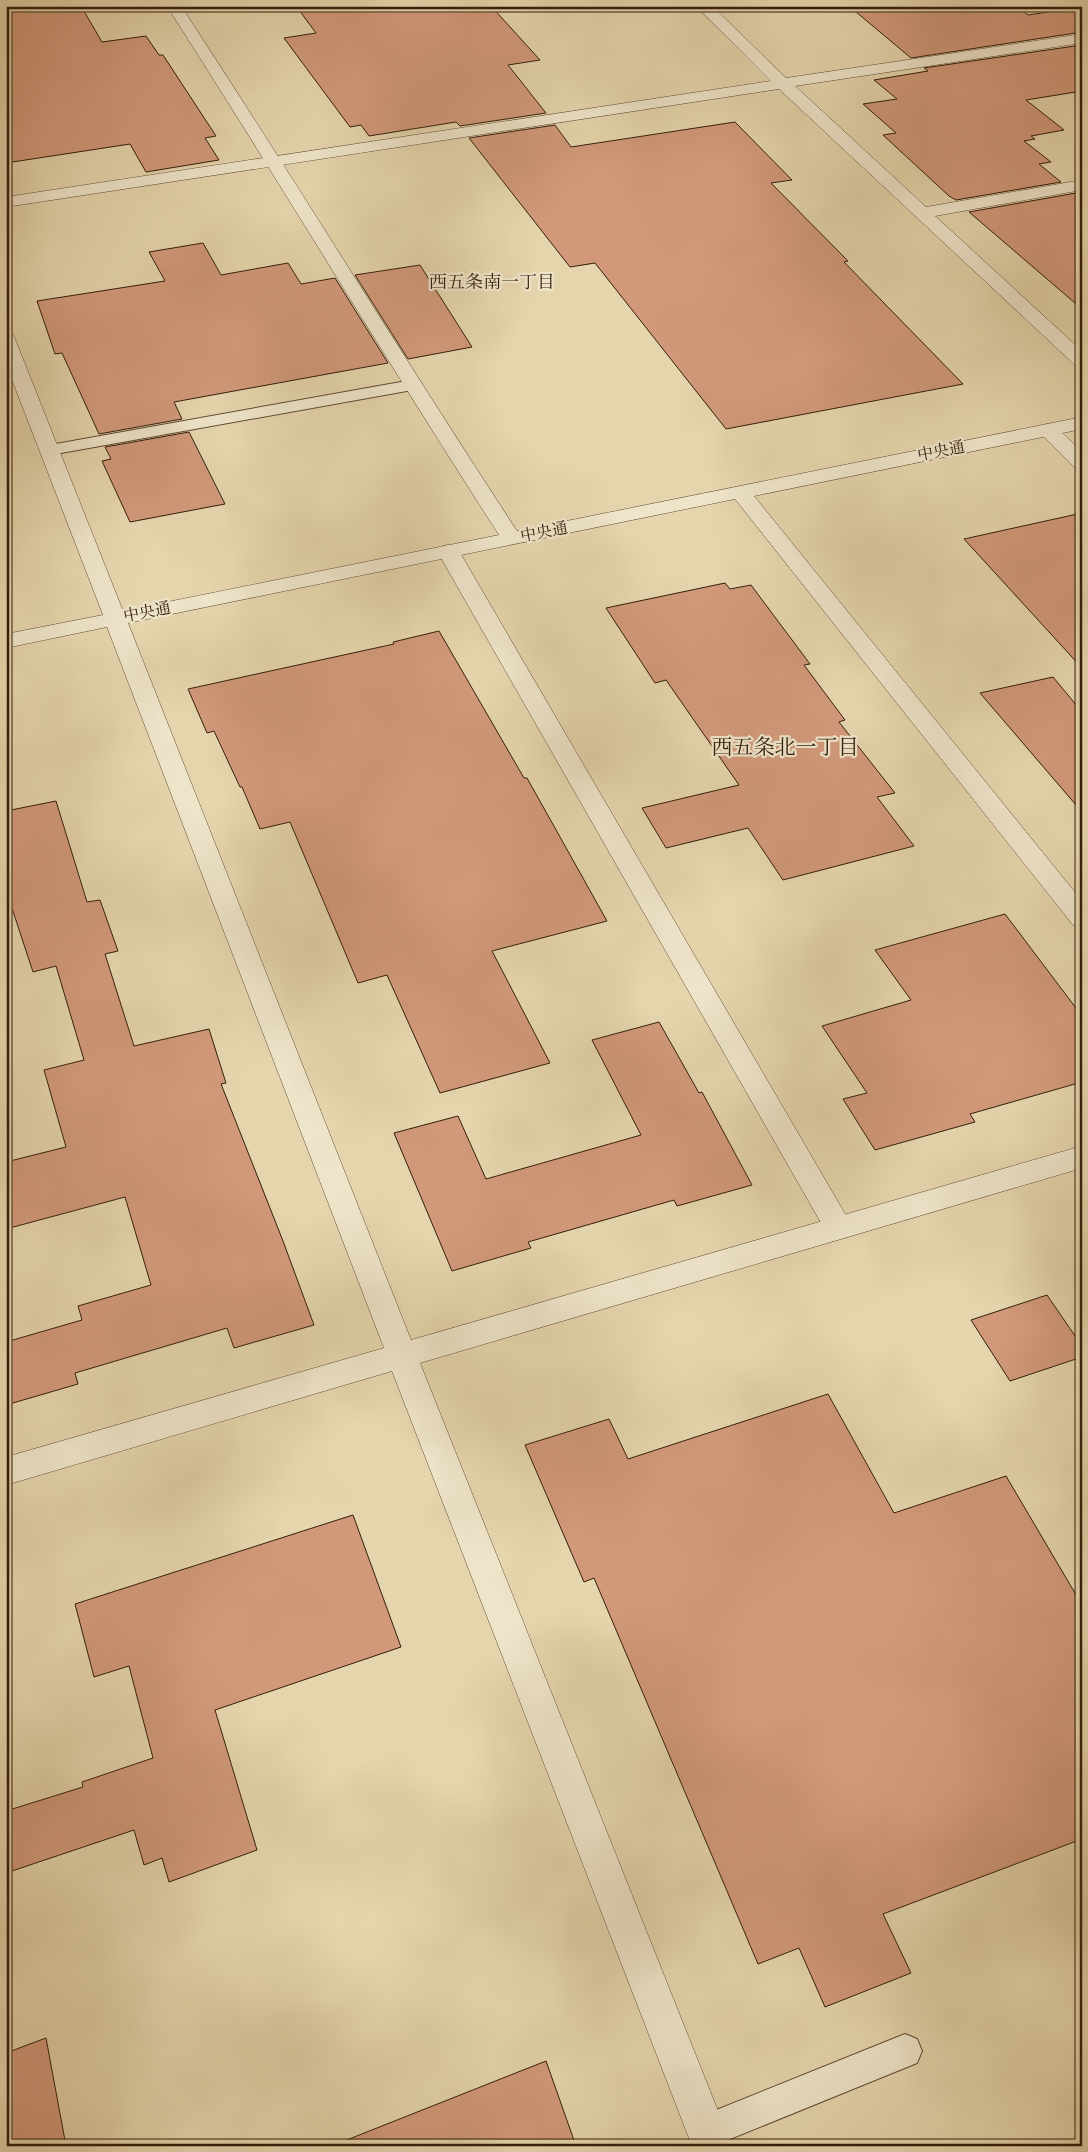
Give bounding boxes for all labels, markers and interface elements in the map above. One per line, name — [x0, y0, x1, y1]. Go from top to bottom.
district label: 西五条南一丁目 — [429, 270, 555, 294]
street label: 中央通 — [915, 436, 967, 466]
street label: 中央通 — [518, 517, 570, 547]
street label: 中央通 — [121, 597, 173, 627]
district label: 西五条北一丁目 — [712, 733, 859, 761]

